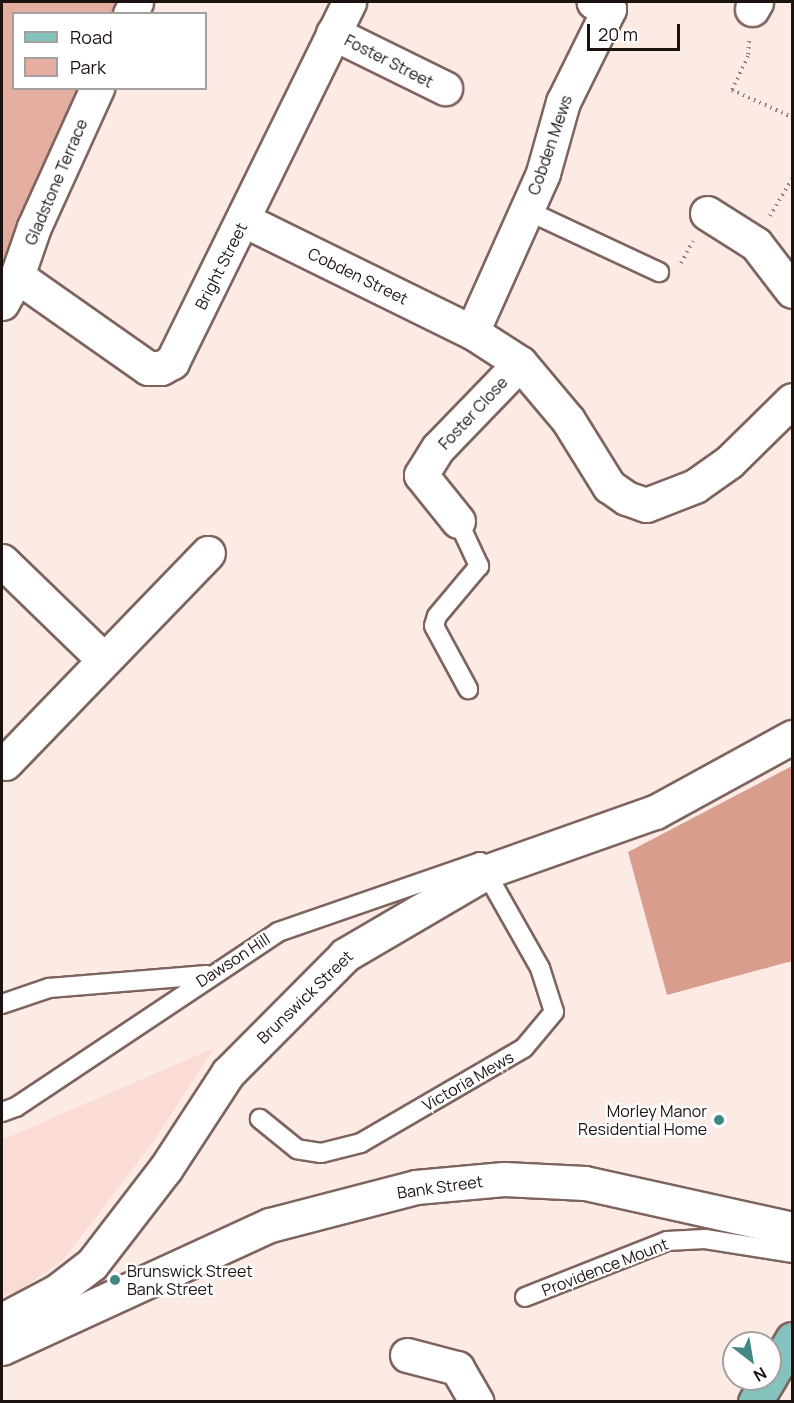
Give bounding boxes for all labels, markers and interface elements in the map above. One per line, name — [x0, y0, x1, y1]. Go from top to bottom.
legend — [12, 12, 207, 90]
scale bar — [590, 12, 683, 50]
text: 20 m — [598, 22, 638, 46]
text: Road — [70, 25, 113, 49]
street label: Foster Street — [341, 30, 437, 92]
text: Park — [70, 55, 106, 79]
street label: Cobden Mews — [524, 92, 576, 198]
street label: Gladstone Terrace — [21, 116, 91, 248]
street label: Bright Street — [191, 219, 251, 313]
street label: Cobden Street — [305, 244, 411, 308]
street label: Foster Close — [434, 373, 512, 453]
street label: Dawson Hill — [193, 929, 273, 991]
street label: Brunswick Street — [253, 946, 357, 1048]
street label: Victoria Mews — [419, 1047, 517, 1115]
place label: Morley Manor Residential Home — [578, 1101, 707, 1139]
marker: Morley Manor Residential Home — [712, 1113, 726, 1127]
street label: Bank Street — [396, 1171, 484, 1203]
street label: Providence Mount — [539, 1234, 671, 1300]
place label: Brunswick Street Bank Street — [127, 1261, 253, 1299]
marker: Brunswick Street Bank Street — [108, 1273, 122, 1287]
north arrow — [722, 1331, 782, 1391]
text: N — [750, 1362, 771, 1387]

